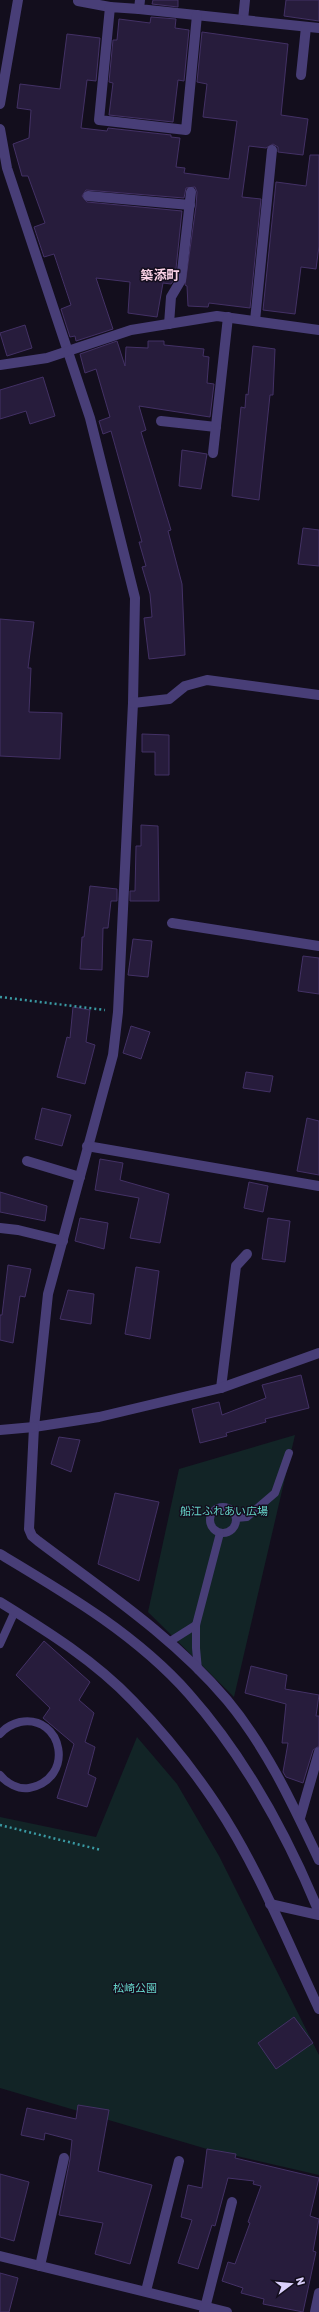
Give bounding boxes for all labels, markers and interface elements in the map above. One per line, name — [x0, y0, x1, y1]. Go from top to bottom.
district label: 築添町 — [140, 268, 180, 283]
park label: 船江ふれあい広場 — [180, 1505, 268, 1518]
park label: 松崎公園 — [113, 1982, 157, 1995]
north arrow — [271, 2264, 311, 2304]
text: N — [293, 2276, 307, 2287]

